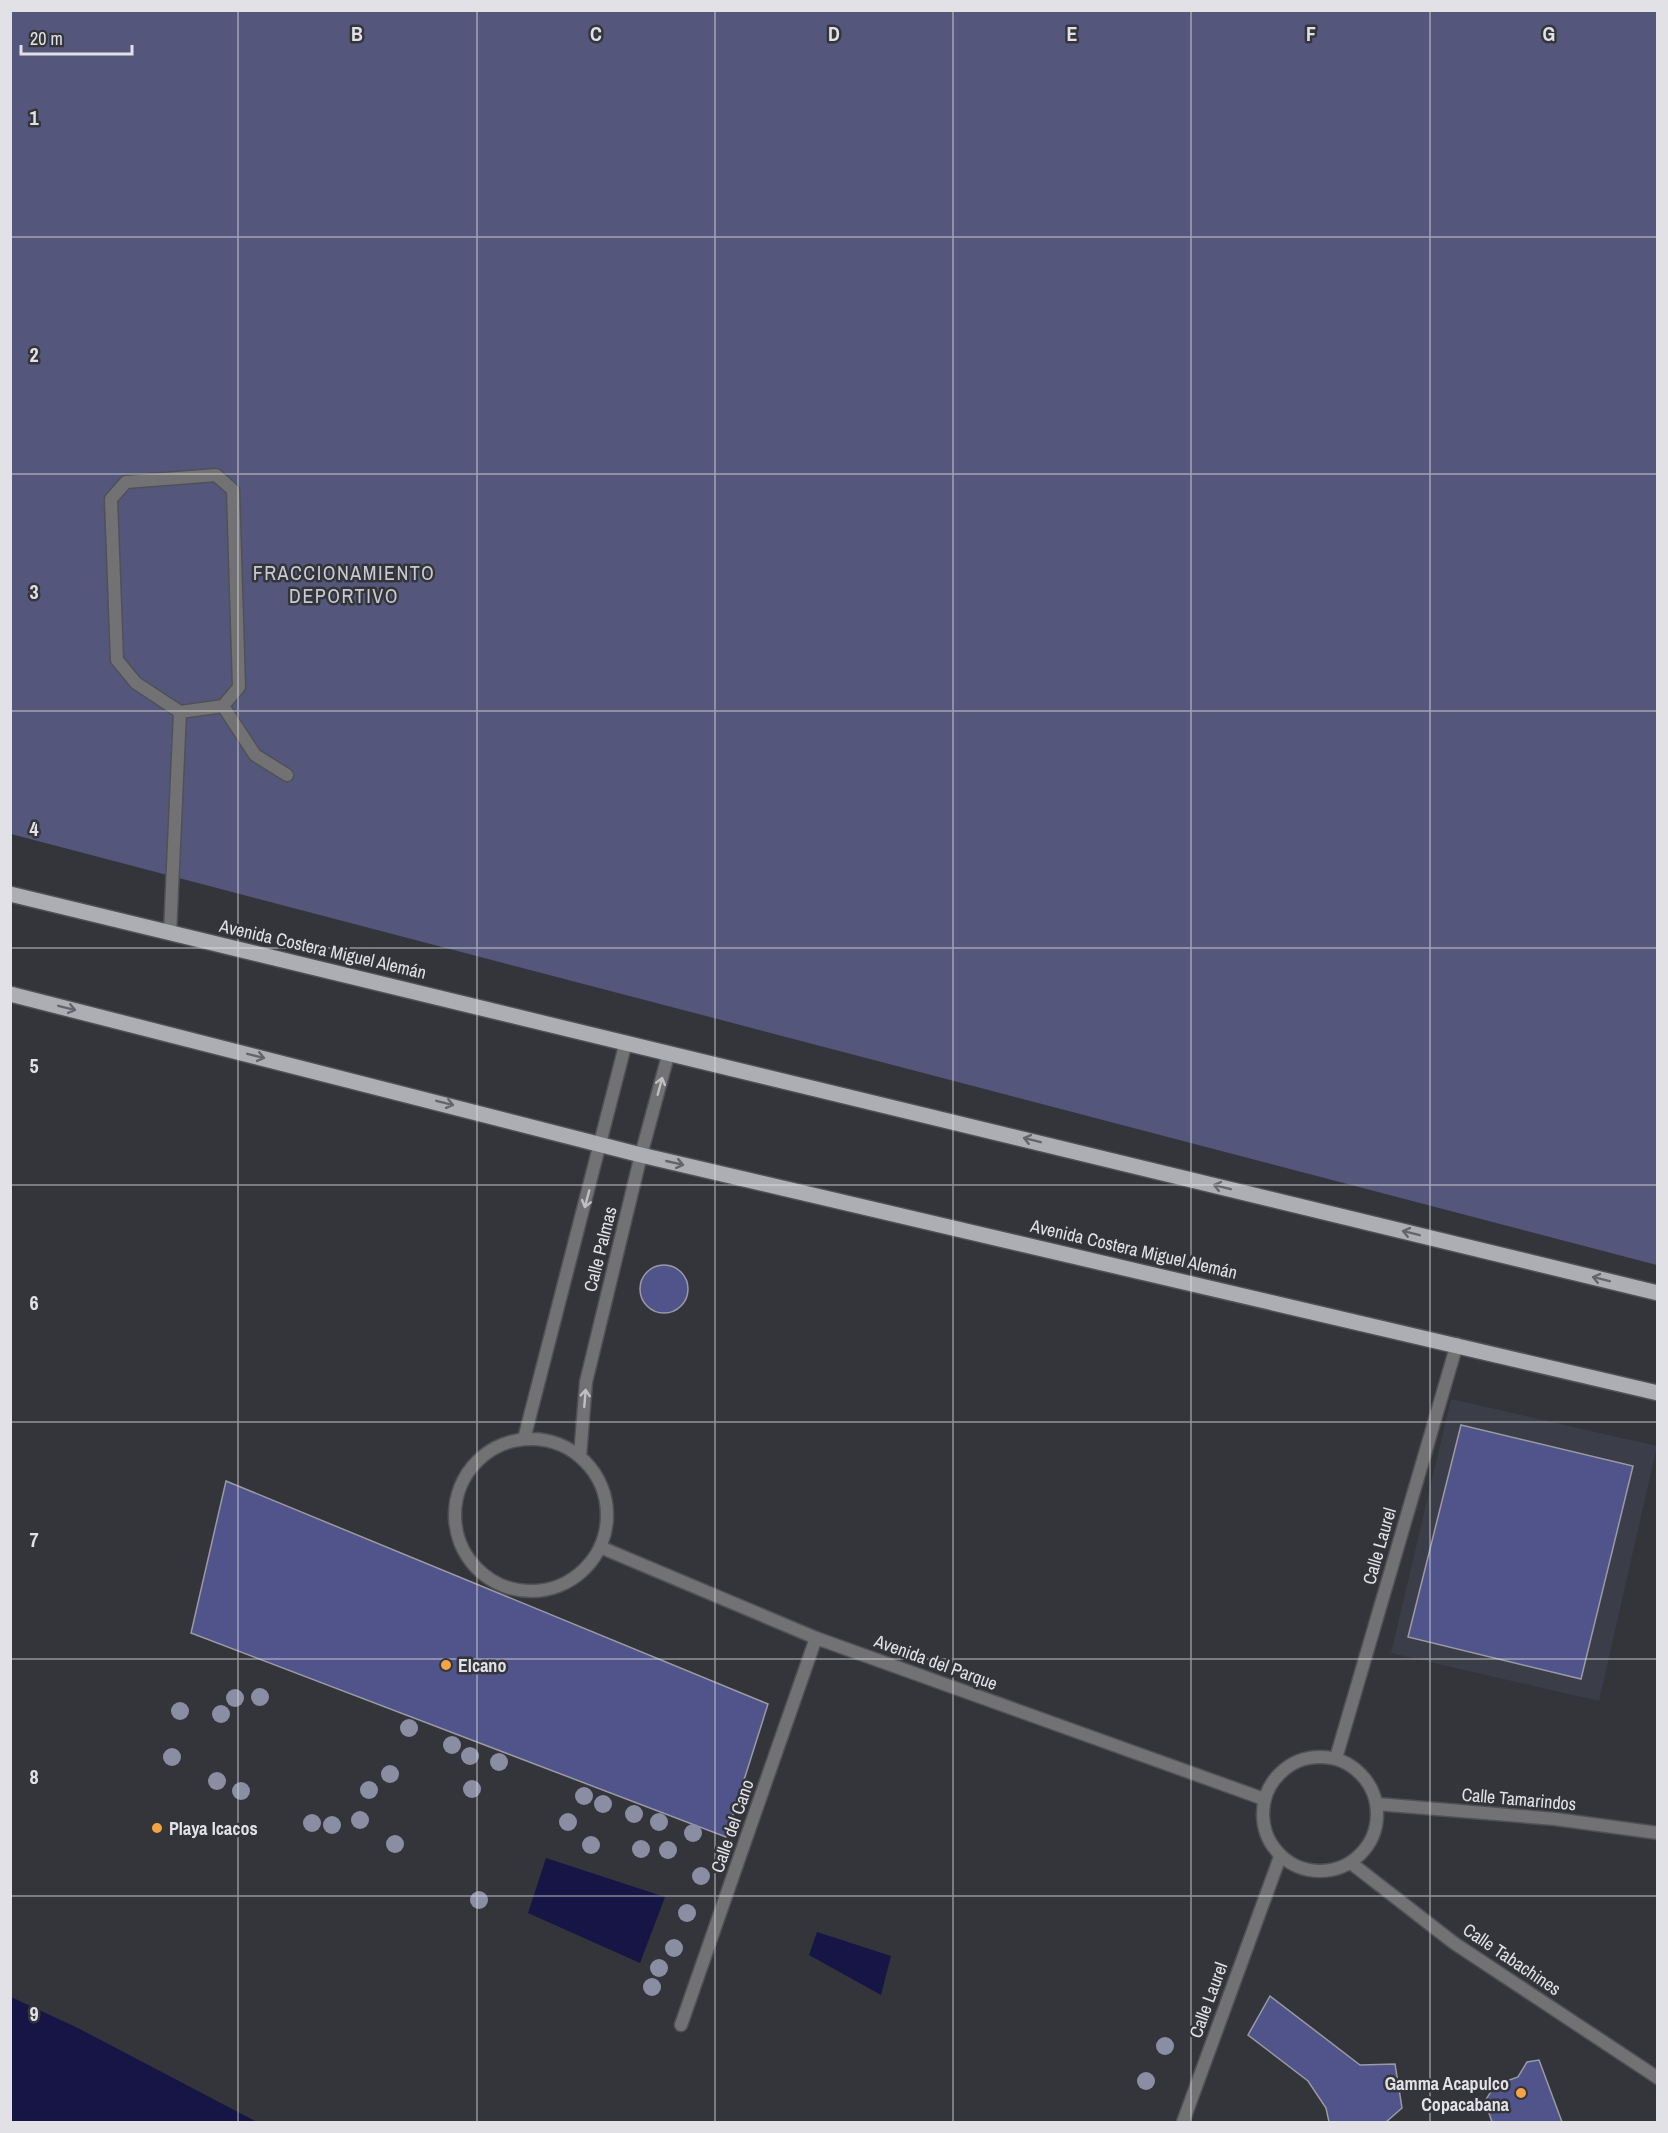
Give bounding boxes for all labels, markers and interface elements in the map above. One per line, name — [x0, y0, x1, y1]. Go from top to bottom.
scale bar — [21, 18, 132, 56]
text: B — [351, 20, 363, 47]
text: C — [590, 20, 602, 47]
text: D — [828, 20, 840, 47]
text: E — [1067, 20, 1078, 47]
text: F — [1306, 20, 1316, 47]
text: G — [1543, 20, 1555, 47]
text: 20 m — [30, 26, 63, 51]
text: 1 — [29, 104, 39, 131]
text: 2 — [29, 341, 39, 368]
district label: FRACCIONAMIENTO DEPORTIVO — [253, 559, 435, 609]
text: 3 — [29, 578, 39, 605]
text: 4 — [29, 815, 39, 842]
street label: Avenida Costera Miguel Alemán — [216, 913, 429, 985]
one-way arrow — [57, 1003, 76, 1015]
one-way arrow — [247, 1050, 266, 1062]
text: 5 — [29, 1052, 39, 1079]
one-way arrow — [655, 1077, 666, 1096]
one-way arrow — [436, 1098, 455, 1110]
one-way arrow — [1023, 1134, 1042, 1146]
one-way arrow — [665, 1157, 684, 1169]
one-way arrow — [1213, 1180, 1232, 1192]
one-way arrow — [580, 1189, 592, 1208]
street label: Calle Palmas — [577, 1204, 623, 1294]
street label: Avenida Costera Miguel Alemán — [1027, 1213, 1240, 1285]
one-way arrow — [1402, 1226, 1421, 1238]
one-way arrow — [1591, 1273, 1610, 1285]
text: 6 — [29, 1289, 39, 1316]
one-way arrow — [580, 1389, 591, 1409]
street label: Calle Laurel — [1356, 1505, 1402, 1587]
text: 7 — [29, 1526, 39, 1553]
street label: Avenida del Parque — [870, 1628, 1001, 1696]
place label: Elcano — [458, 1653, 506, 1678]
marker: Elcano — [439, 1658, 453, 1672]
text: 8 — [29, 1763, 39, 1790]
street label: Calle del Cano — [704, 1776, 760, 1876]
street label: Calle Tamarindos — [1461, 1782, 1577, 1816]
place label: Playa Icacos — [169, 1816, 258, 1841]
marker: Playa Icacos — [150, 1821, 164, 1835]
street label: Calle Tabachines — [1458, 1917, 1566, 2001]
street label: Calle Laurel — [1183, 1959, 1233, 2041]
text: 9 — [29, 2000, 39, 2027]
place label: Gamma Acapulco Copacabana — [1385, 2071, 1510, 2117]
marker: Gamma Acapulco Copacabana — [1514, 2086, 1528, 2100]

